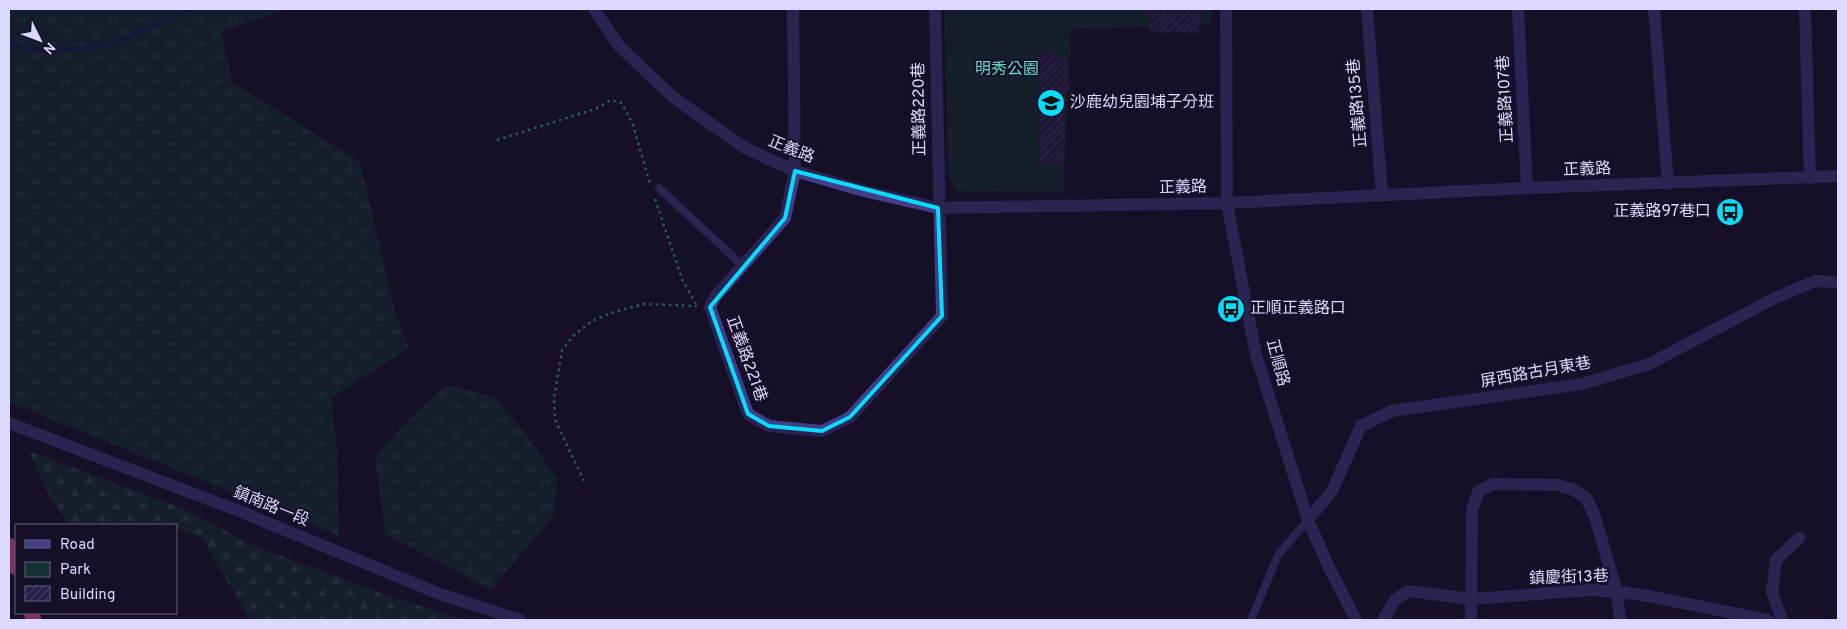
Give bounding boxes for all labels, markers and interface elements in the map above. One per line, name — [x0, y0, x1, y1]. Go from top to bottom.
north arrow — [15, 15, 65, 65]
text: N — [39, 38, 58, 57]
street label: 正義路107巷 — [1494, 54, 1518, 144]
street label: 正義路135巷 — [1344, 58, 1372, 148]
park label: 明秀公園 — [975, 60, 1039, 80]
street label: 正義路220巷 — [909, 62, 931, 156]
school or university icon: 沙鹿幼兒園埔子分班 — [1036, 88, 1066, 118]
place label: 沙鹿幼兒園埔子分班 — [1070, 93, 1214, 113]
street label: 正義路 — [765, 132, 817, 168]
street label: 正義路 — [1563, 159, 1611, 181]
street label: 正義路 — [1159, 178, 1207, 198]
bus stop icon: 正義路97巷口 — [1715, 197, 1745, 227]
place label: 正義路97巷口 — [1614, 202, 1711, 222]
bus stop icon: 正順正義路口 — [1216, 294, 1246, 324]
place label: 正順正義路口 — [1250, 299, 1346, 319]
street label: 正義路221巷 — [721, 313, 771, 405]
street label: 正順路 — [1261, 337, 1293, 389]
street label: 屏西路古月東巷 — [1479, 353, 1593, 393]
street label: 鎮南路一段 — [230, 483, 312, 531]
legend — [15, 524, 178, 614]
text: Road — [60, 536, 95, 555]
text: Park — [60, 561, 91, 580]
street label: 鎮慶街13巷 — [1529, 566, 1609, 589]
text: Building — [60, 586, 115, 605]

